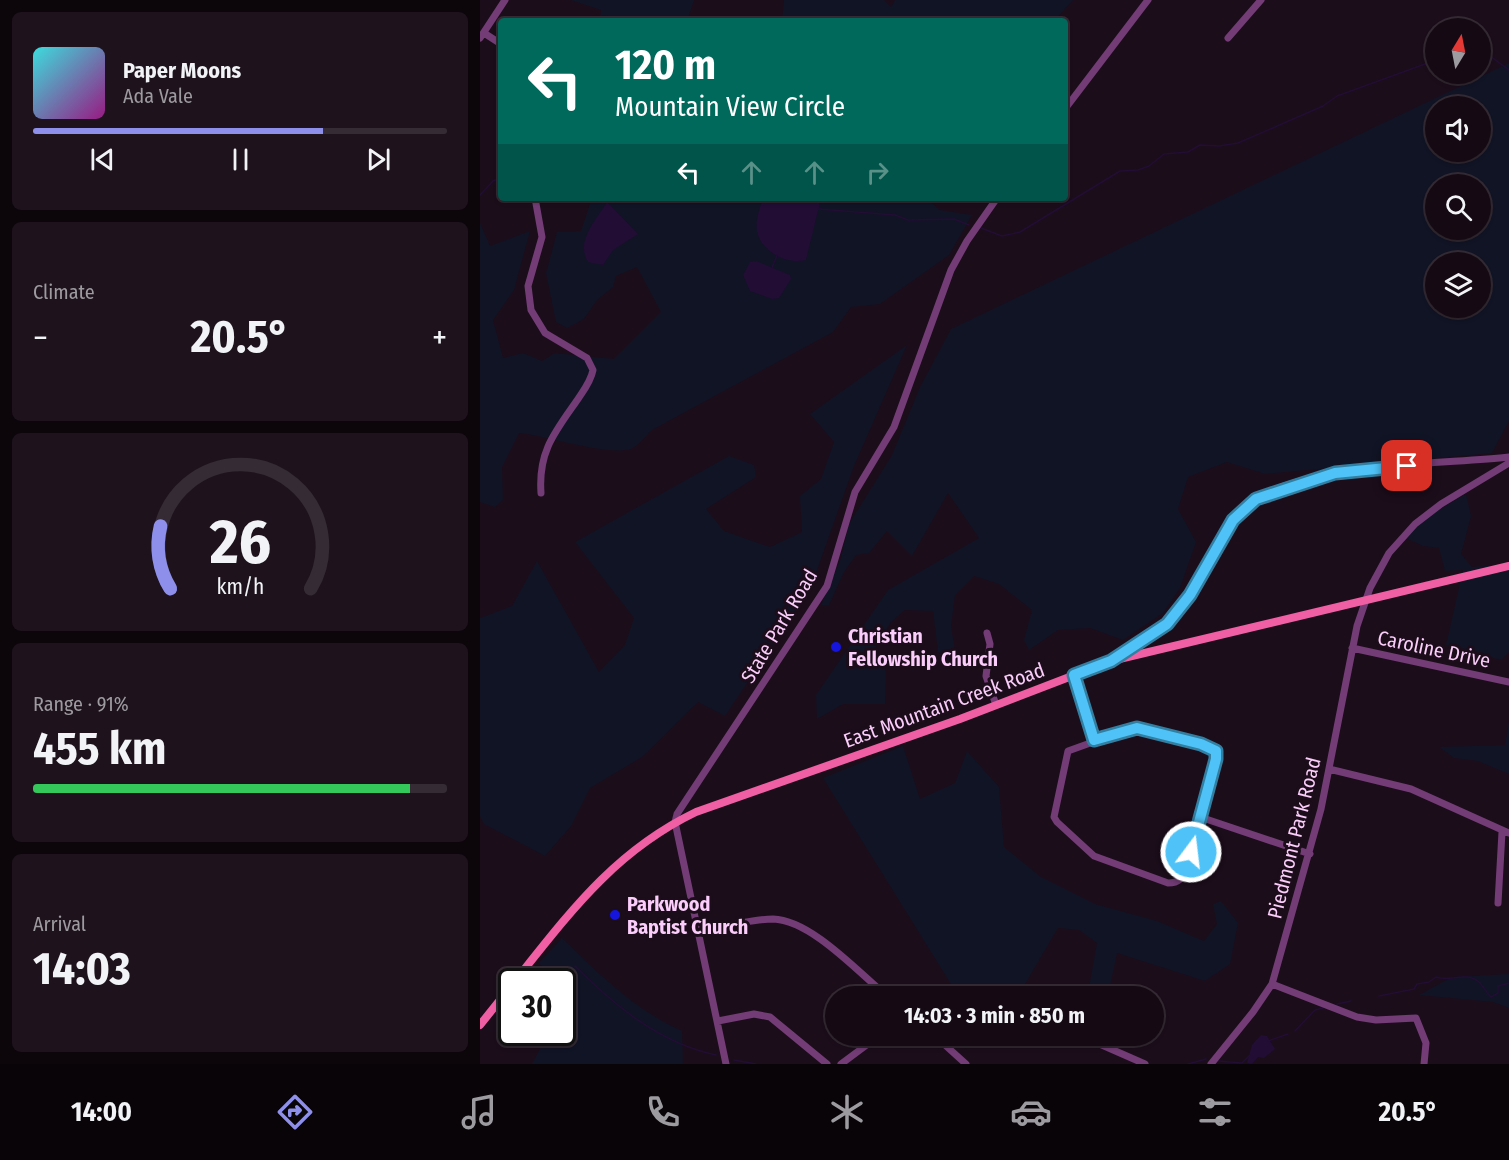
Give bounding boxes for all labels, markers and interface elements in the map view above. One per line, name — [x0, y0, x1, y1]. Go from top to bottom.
north arrow — [1425, 18, 1491, 84]
map controls — [1425, 18, 1491, 318]
text: 120 m — [615, 40, 716, 90]
icon: left — [516, 42, 594, 120]
text: Paper Moons — [123, 57, 241, 84]
text: Ada Vale — [123, 84, 193, 108]
text: Mountain View Circle — [615, 91, 845, 123]
button: sound — [1425, 96, 1491, 162]
icon: previous — [86, 143, 119, 176]
icon: pause — [224, 143, 257, 176]
icon: next — [362, 143, 395, 176]
icon: left — [672, 156, 705, 189]
icon: ahead — [735, 156, 768, 189]
icon: ahead — [798, 156, 831, 189]
icon: right — [861, 156, 894, 189]
button: search — [1425, 174, 1491, 240]
button: layers — [1425, 252, 1491, 318]
text: Climate — [33, 280, 95, 304]
text: 20.5° — [190, 310, 289, 364]
text: − — [33, 318, 48, 358]
text: + — [432, 318, 447, 358]
pin — [1381, 440, 1432, 491]
icon: arrive — [1390, 449, 1423, 482]
text: 26 — [208, 505, 271, 580]
street label: State Park Road — [736, 565, 822, 687]
text: km/h — [216, 574, 264, 600]
place label: Christian Fellowship Church — [848, 624, 998, 671]
street label: Caroline Drive — [1376, 625, 1492, 673]
marker: Christian Fellowship Church — [829, 640, 843, 654]
street label: East Mountain Creek Road — [840, 657, 1048, 753]
text: Range · 91% — [33, 692, 129, 716]
text: 455 km — [33, 722, 166, 776]
street label: Piedmont Park Road — [1262, 755, 1326, 921]
position arrow — [1159, 820, 1223, 884]
place label: Parkwood Baptist Church — [627, 892, 748, 939]
marker: Parkwood Baptist Church — [608, 908, 622, 922]
text: Arrival — [33, 912, 86, 936]
text: 14:03 — [33, 942, 131, 996]
speed limit sign: 30 — [498, 968, 576, 1046]
text: 14:03 · 3 min · 850 m — [904, 1002, 1085, 1029]
icon: directions — [274, 1091, 316, 1133]
icon: music — [458, 1091, 500, 1133]
icon: phone — [642, 1091, 684, 1133]
icon: climate — [826, 1091, 868, 1133]
icon: car — [1010, 1091, 1052, 1133]
icon: filters — [1194, 1091, 1236, 1133]
text: 14:00 — [71, 1096, 132, 1128]
text: 20.5° — [1379, 1096, 1438, 1128]

